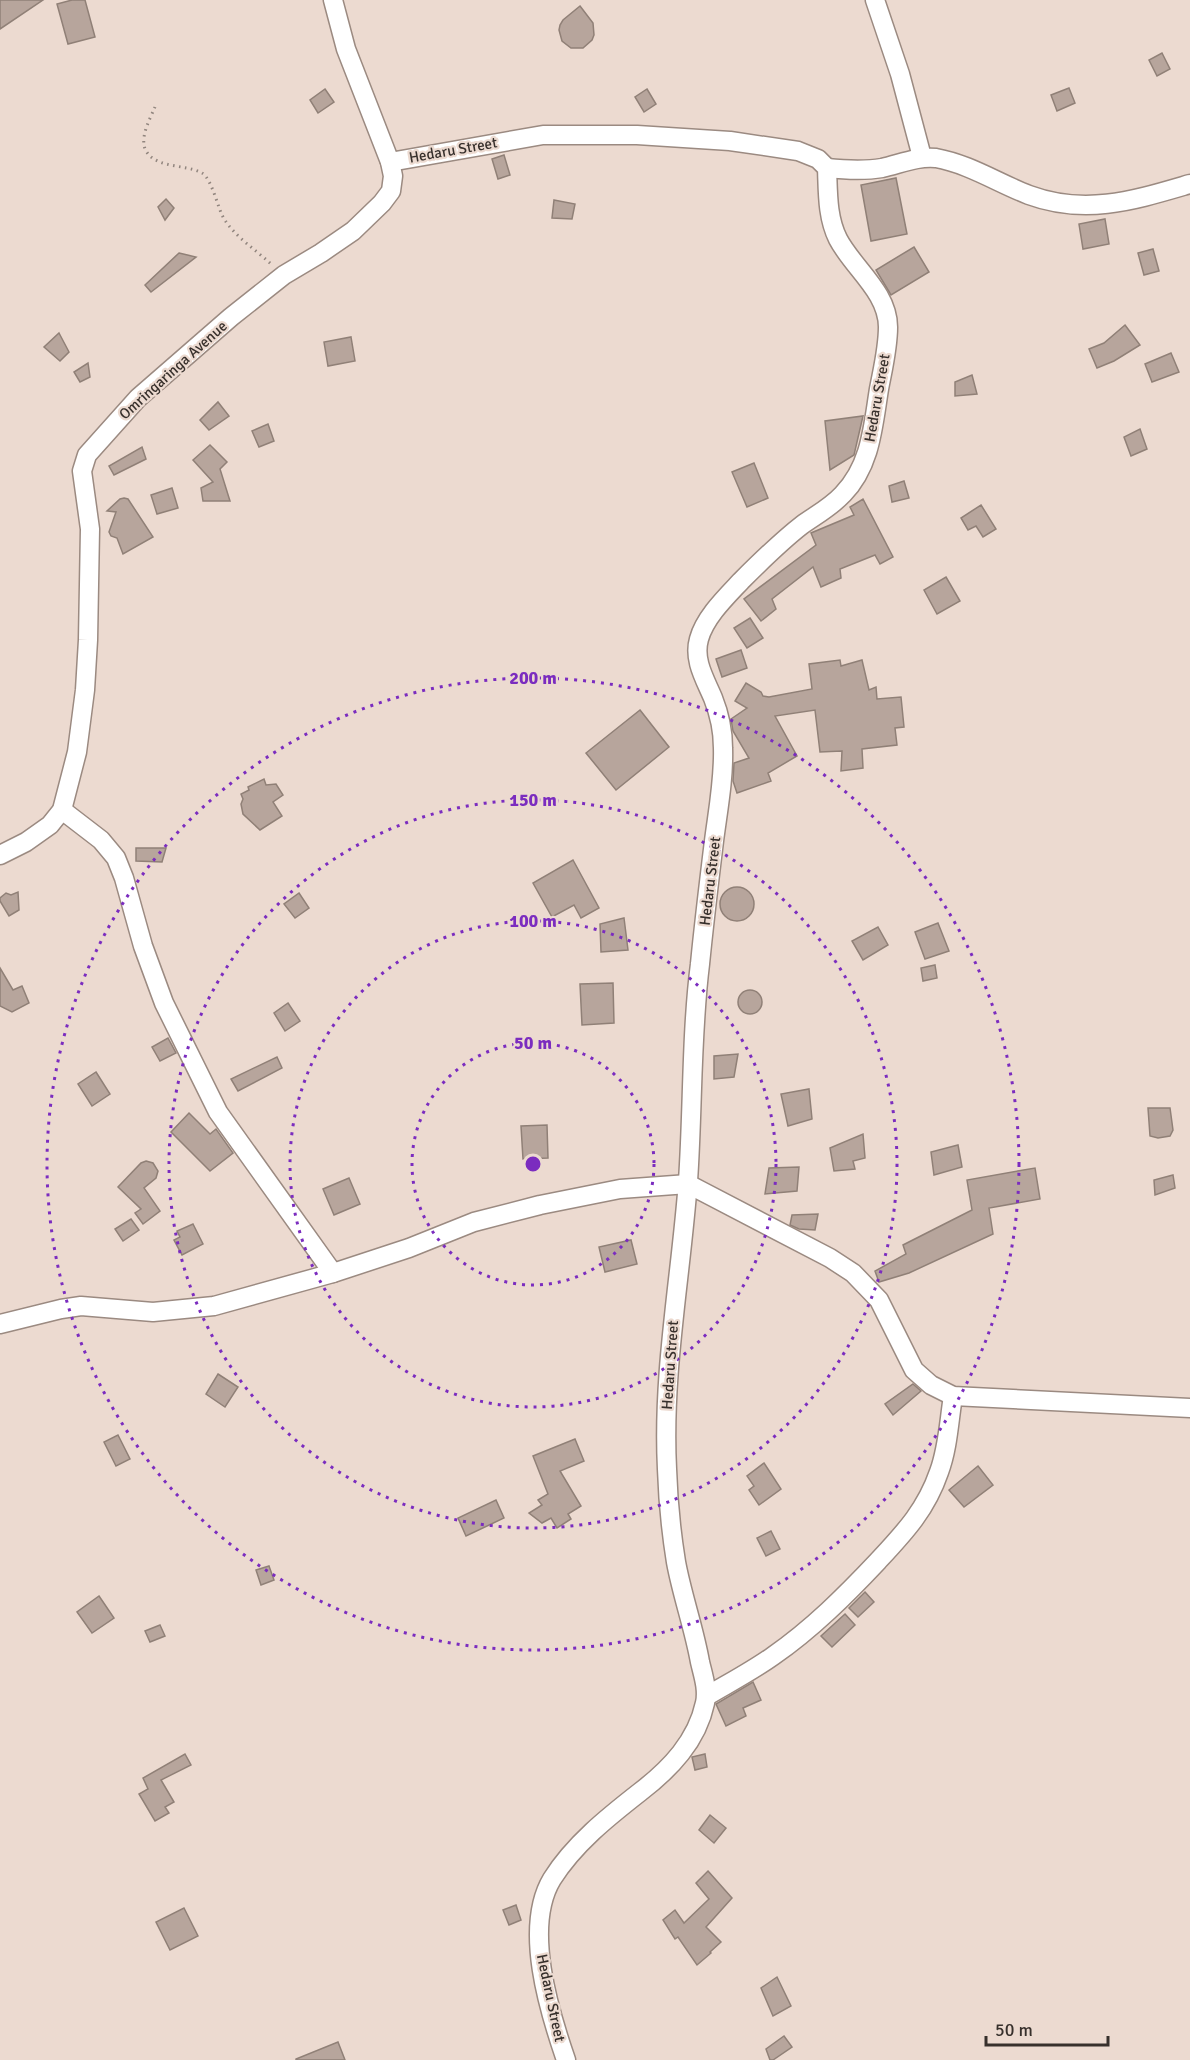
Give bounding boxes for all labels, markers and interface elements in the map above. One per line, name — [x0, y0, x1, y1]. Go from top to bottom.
street label: Hedaru Street — [407, 133, 499, 167]
street label: Omringaringa Avenue — [115, 317, 231, 423]
street label: Hedaru Street — [860, 352, 894, 444]
text: 200 m — [509, 667, 557, 689]
text: 150 m — [509, 789, 557, 811]
street label: Hedaru Street — [696, 836, 724, 926]
text: 100 m — [509, 910, 557, 932]
text: 50 m — [514, 1032, 552, 1054]
centre of rings — [523, 1154, 543, 1174]
street label: Hedaru Street — [658, 1320, 682, 1410]
street label: Hedaru Street — [533, 1952, 569, 2044]
scale bar — [986, 2009, 1108, 2047]
text: 50 m — [995, 2019, 1033, 2041]

